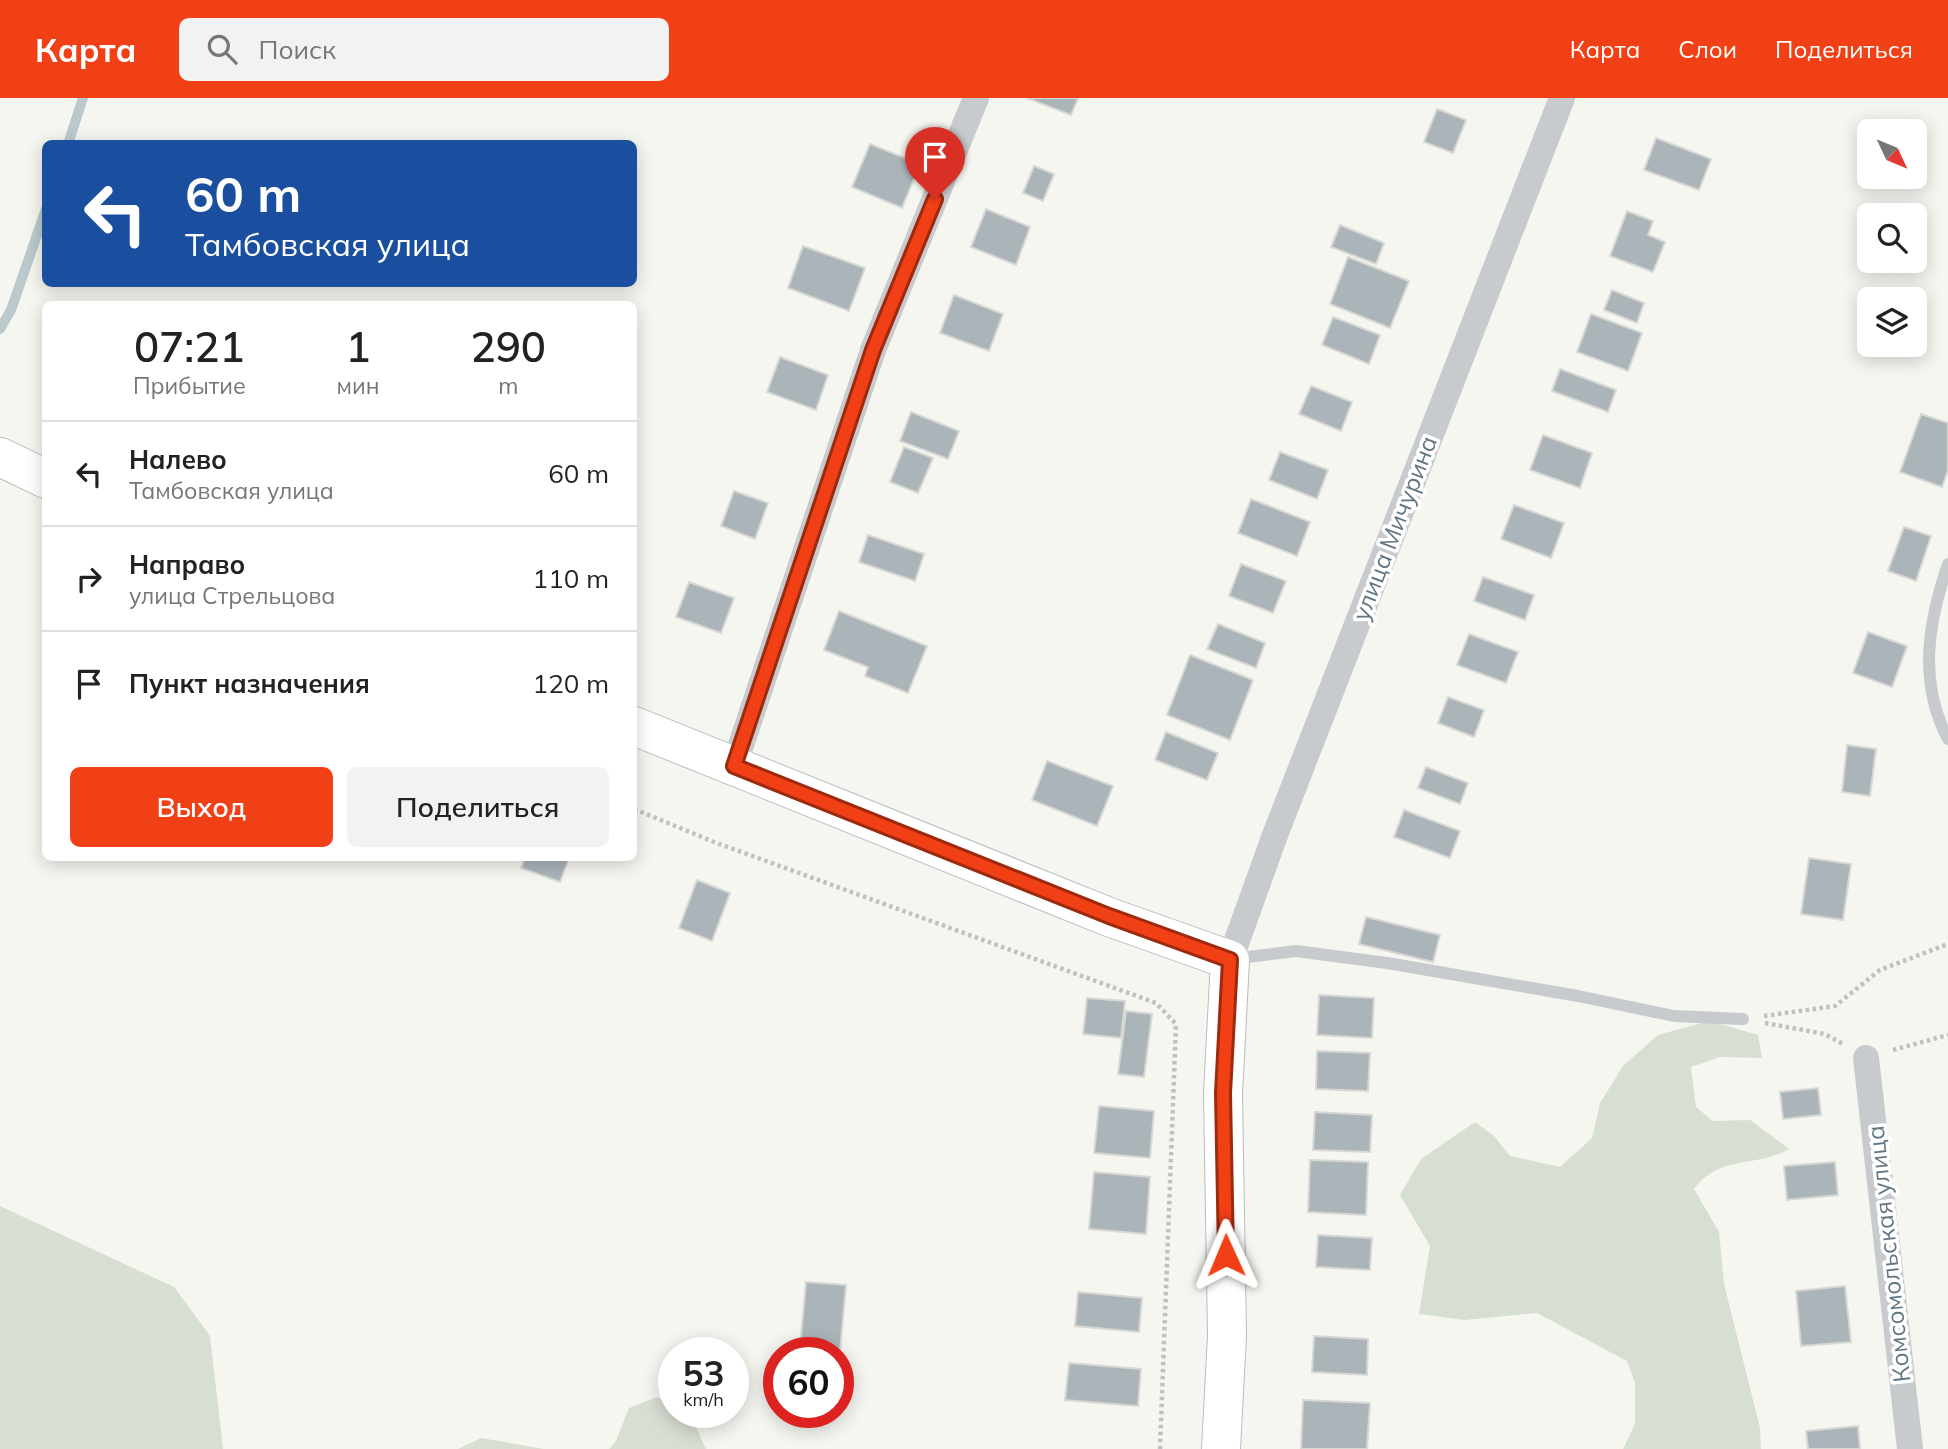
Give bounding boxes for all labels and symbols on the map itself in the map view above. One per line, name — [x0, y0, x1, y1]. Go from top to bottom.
north arrow — [1857, 119, 1927, 189]
pin — [905, 127, 965, 199]
street label: улица Мичурина — [1345, 431, 1443, 625]
street label: Комсомольская улица — [1860, 1124, 1916, 1384]
position arrow — [1189, 1218, 1263, 1292]
speed limit sign: 60 — [763, 1337, 854, 1428]

